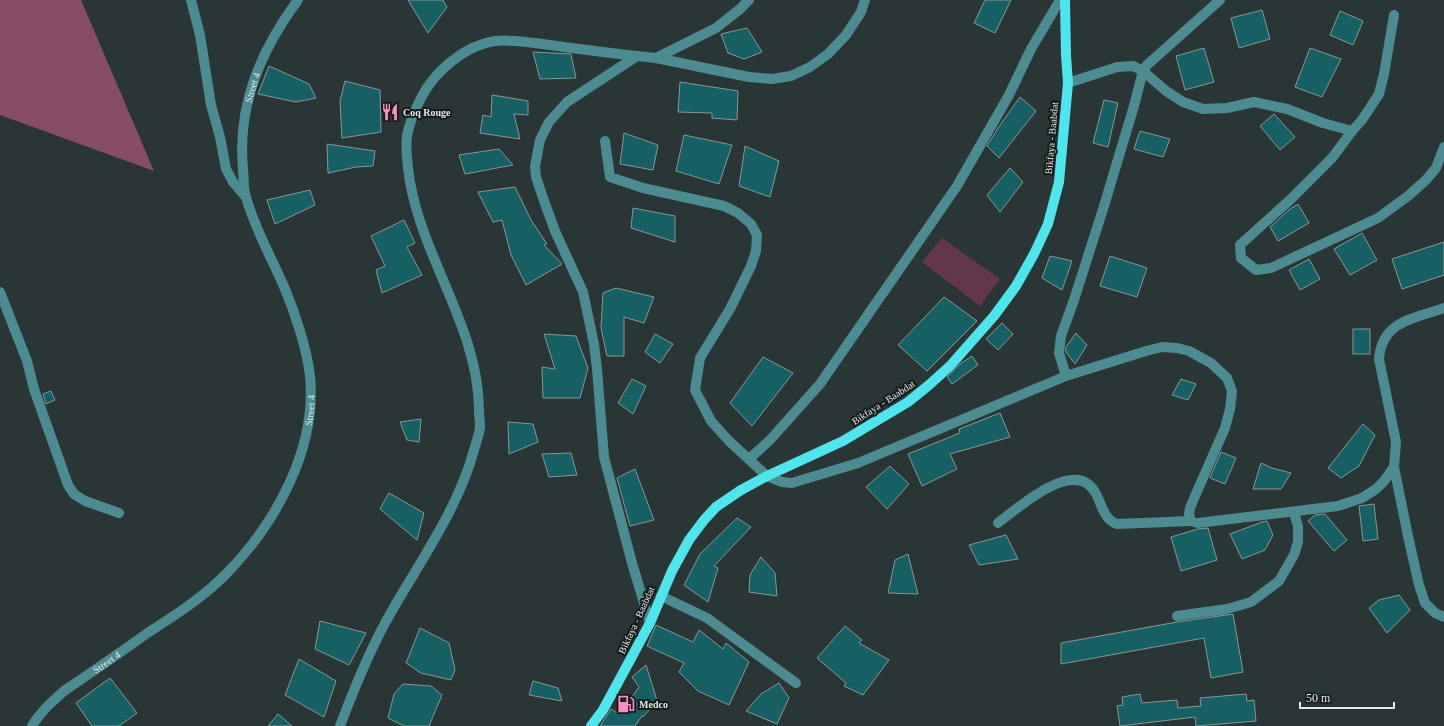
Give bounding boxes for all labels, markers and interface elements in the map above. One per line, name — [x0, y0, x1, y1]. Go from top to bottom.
street label: Street 4 — [243, 71, 262, 104]
street label: Bikfaya - Baabdat — [1043, 101, 1060, 175]
restaurant icon: Coq Rouge — [380, 102, 400, 122]
place label: Coq Rouge — [403, 107, 451, 118]
street label: Bikfaya - Baabdat — [850, 378, 917, 427]
street label: Street 4 — [303, 395, 317, 427]
street label: Bikfaya - Baabdat — [616, 585, 657, 656]
street label: Street 4 — [91, 649, 123, 676]
scale bar — [1300, 684, 1394, 710]
text: 50 m — [1306, 691, 1331, 705]
fuel station icon: Medco — [616, 694, 636, 714]
place label: Medco — [639, 699, 668, 710]

